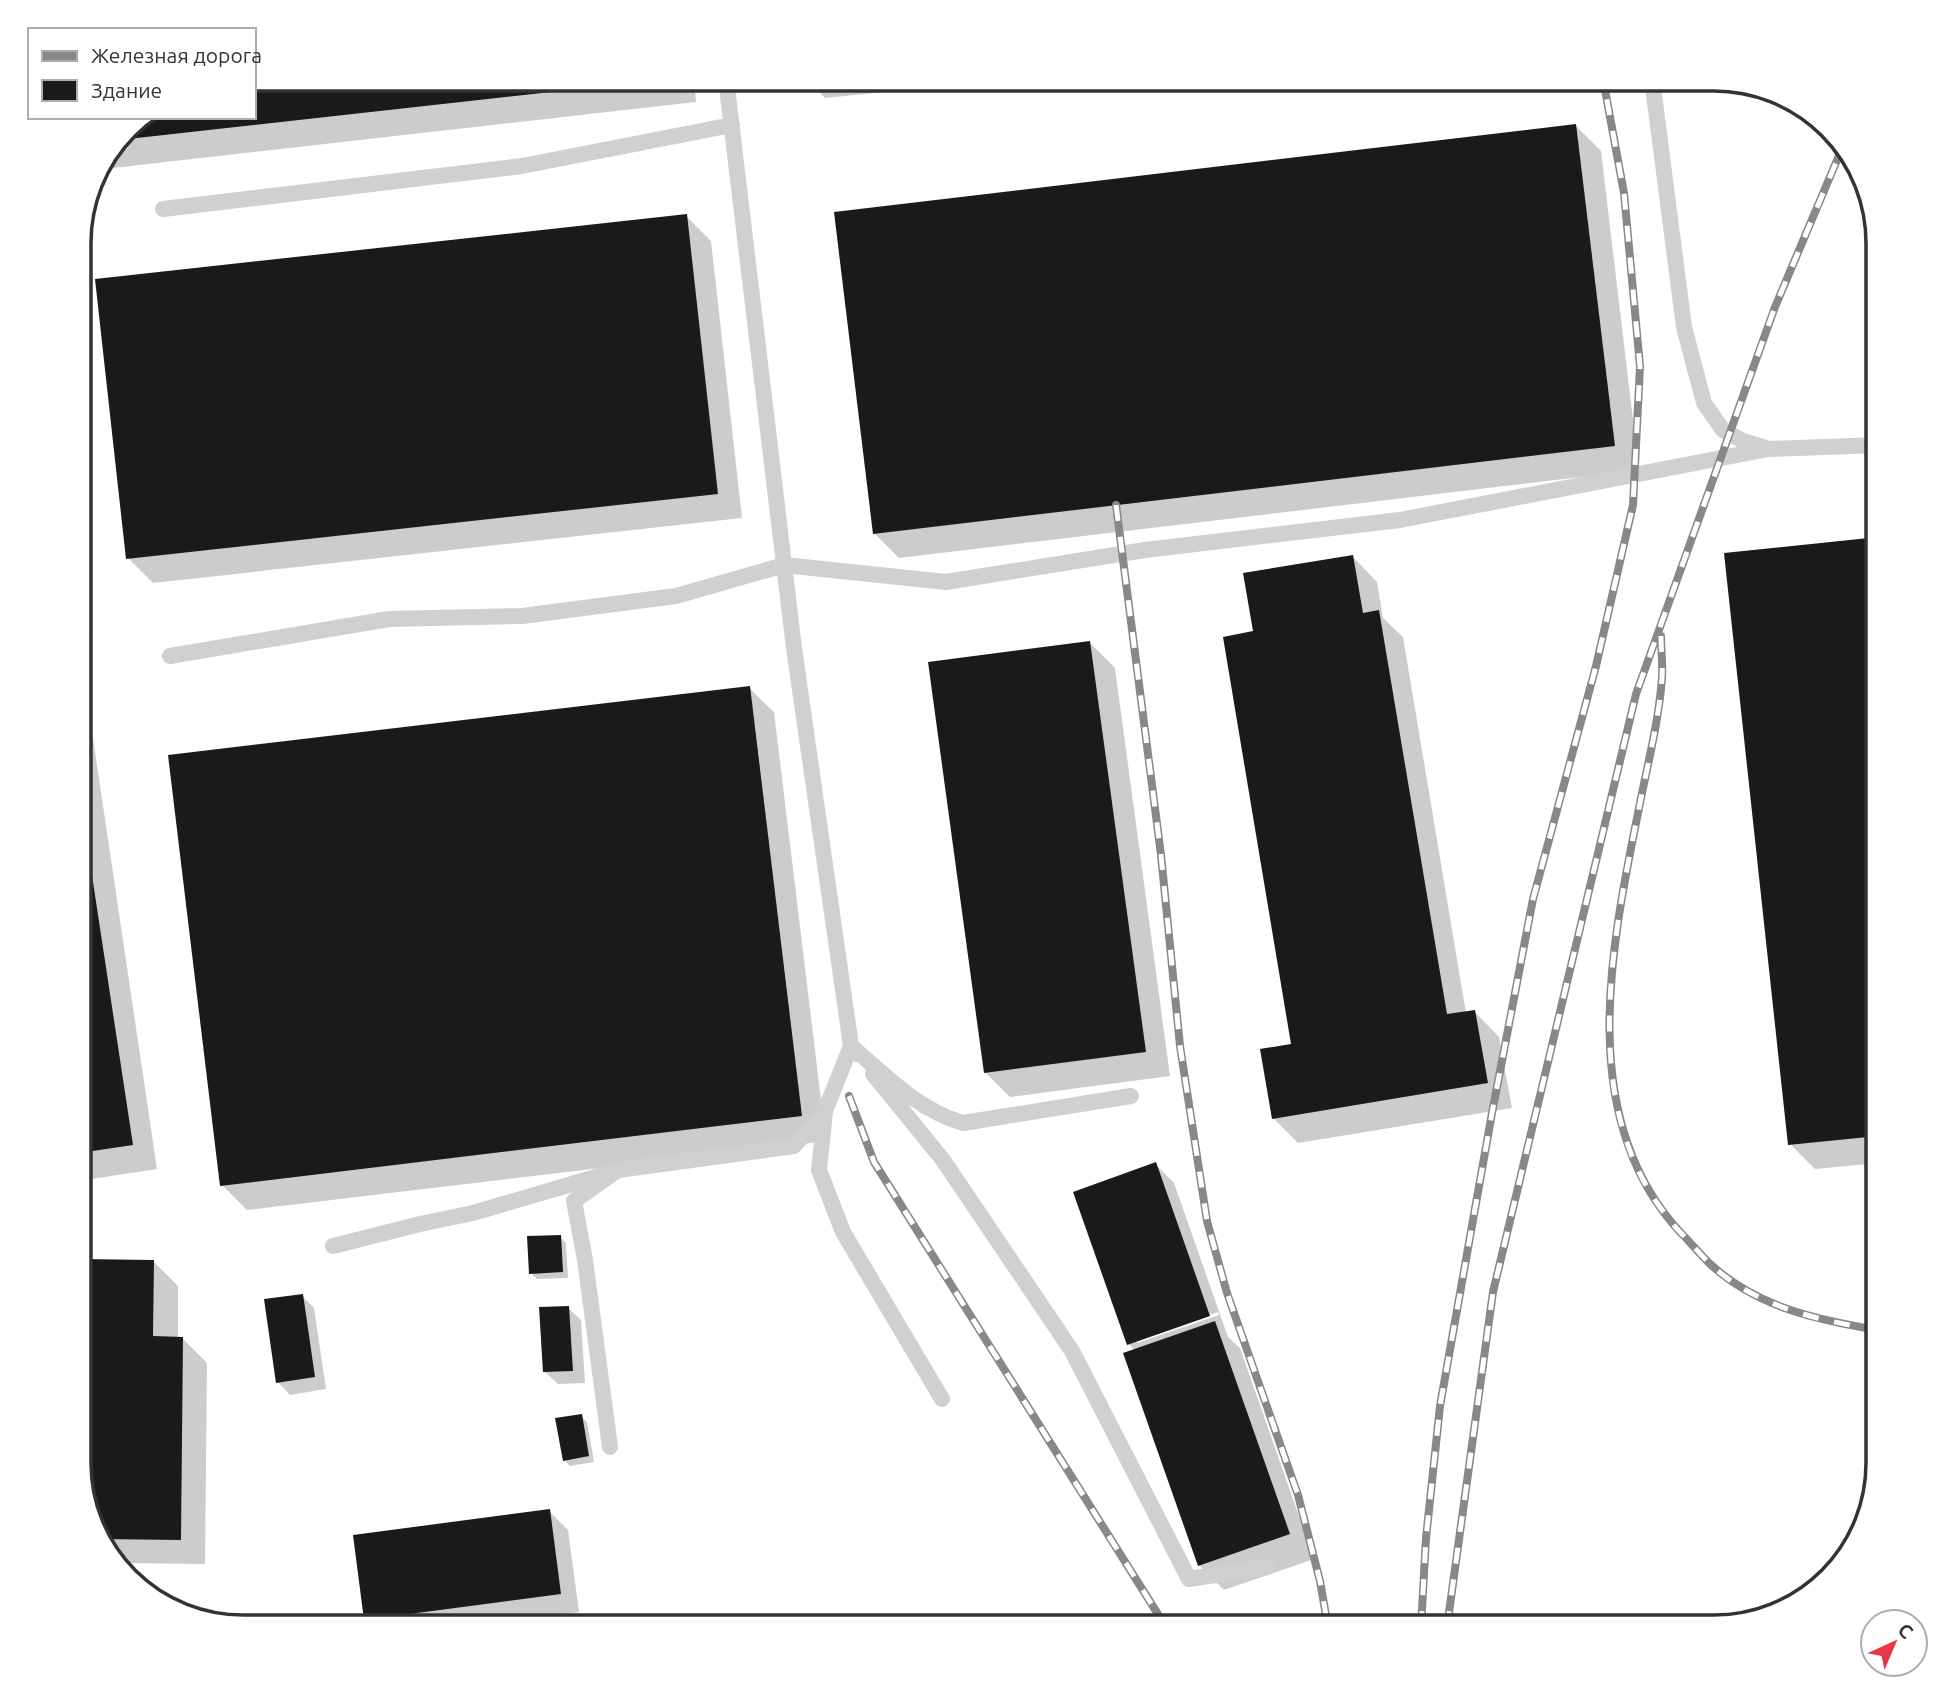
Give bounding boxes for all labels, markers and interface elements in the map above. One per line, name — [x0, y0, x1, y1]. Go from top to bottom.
legend — [28, 28, 256, 119]
text: Железная дорога — [91, 43, 262, 67]
text: Здание — [91, 78, 162, 102]
north arrow — [1859, 1608, 1929, 1678]
text: С — [1894, 1619, 1918, 1643]

